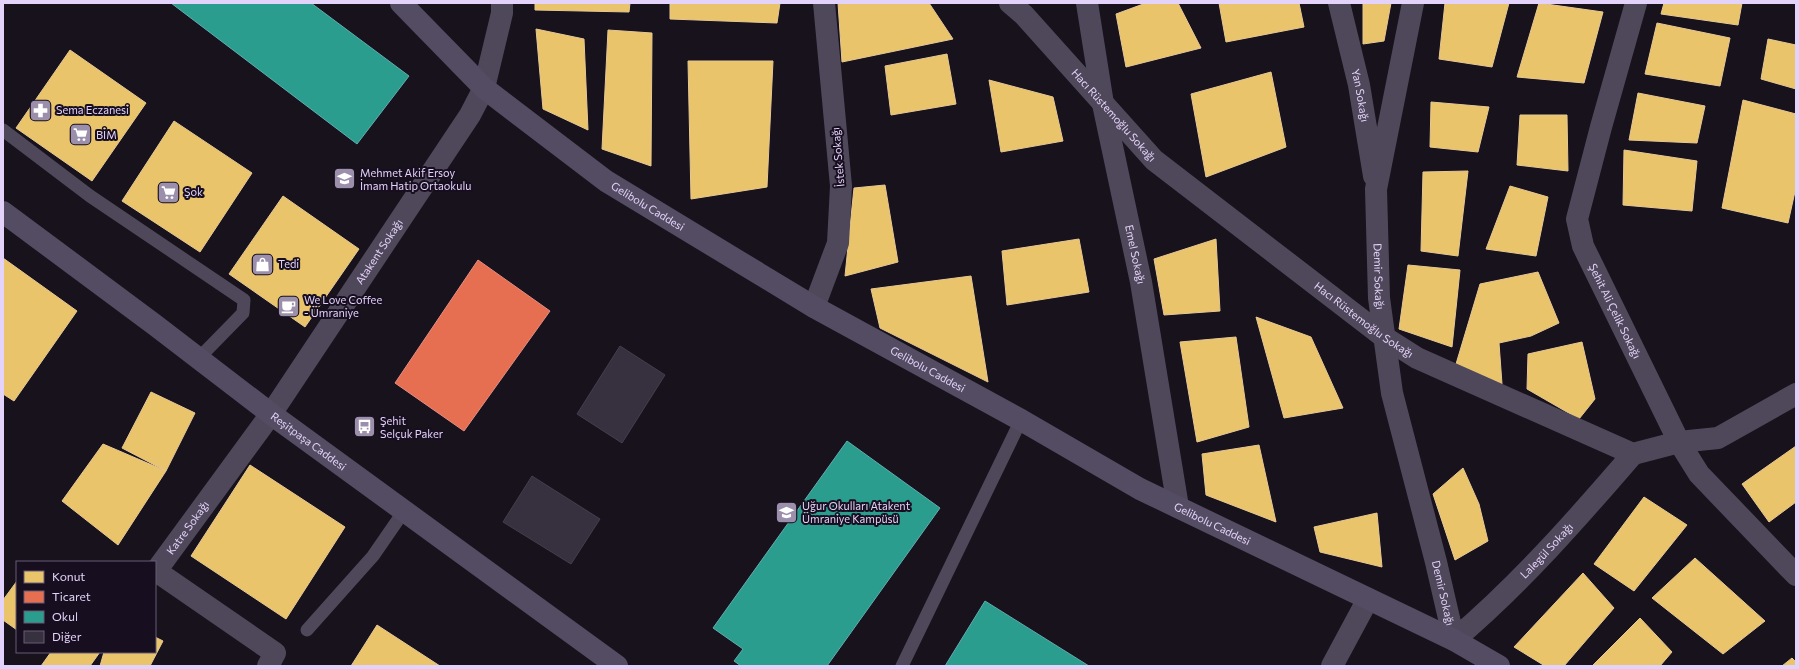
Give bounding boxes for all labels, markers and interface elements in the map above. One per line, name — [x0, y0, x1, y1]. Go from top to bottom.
street label: Hacı Rüstemoğlu Sokağı — [1069, 66, 1159, 164]
street label: Yan Sokağı — [1349, 67, 1372, 123]
pharmacy icon: Sema Eczanesi — [28, 97, 54, 123]
place label: Sema Eczanesi — [56, 103, 129, 116]
supermarket icon: BİM — [68, 122, 94, 148]
place label: BİM — [96, 127, 117, 141]
street label: İstek Sokağı — [827, 127, 847, 188]
school or university icon: Mehmet Akif Ersoy İmam Hatip Ortaokulu — [332, 166, 358, 192]
place label: Mehmet Akif Ersoy İmam Hatip Ortaokulu — [360, 166, 471, 192]
supermarket icon: Şok — [156, 179, 182, 205]
street label: Gelibolu Caddesi — [609, 179, 687, 233]
place label: Şok — [184, 185, 203, 198]
street label: Atakent Sokağı — [352, 216, 405, 286]
street label: Emel Sokağı — [1123, 223, 1148, 285]
street label: Demir Sokağı — [1371, 243, 1387, 310]
shop icon: Tedi — [249, 251, 275, 277]
place label: Tedi — [278, 257, 299, 270]
street label: Şehit Ali Çelik Sokağı — [1587, 261, 1644, 360]
street label: Hacı Rüstemoğlu Sokağı — [1312, 279, 1416, 360]
cafe icon: We Love Coffee - Ümraniye — [276, 293, 302, 319]
place label: We Love Coffee - Ümraniye — [304, 293, 382, 319]
street label: Gelibolu Caddesi — [888, 343, 968, 394]
street label: Reşitpaşa Caddesi — [269, 409, 349, 473]
bus stop icon: Şehit Selçuk Paker — [352, 414, 378, 440]
place label: Şehit Selçuk Paker — [380, 414, 444, 440]
street label: Katre Sokağı — [163, 498, 211, 557]
school or university icon: Uğur Okulları Atakent Ümraniye Kampüsü — [774, 499, 800, 525]
place label: Uğur Okulları Atakent Ümraniye Kampüsü — [802, 499, 911, 525]
street label: Gelibolu Caddesi — [1172, 499, 1253, 547]
street label: Lalegül Sokağı — [1517, 520, 1575, 581]
street label: Demir Sokağı — [1430, 559, 1457, 627]
legend — [16, 561, 156, 653]
text: Konut — [52, 569, 85, 583]
text: Ticaret — [52, 589, 91, 603]
text: Okul — [52, 609, 78, 623]
text: Diğer — [52, 629, 82, 643]

